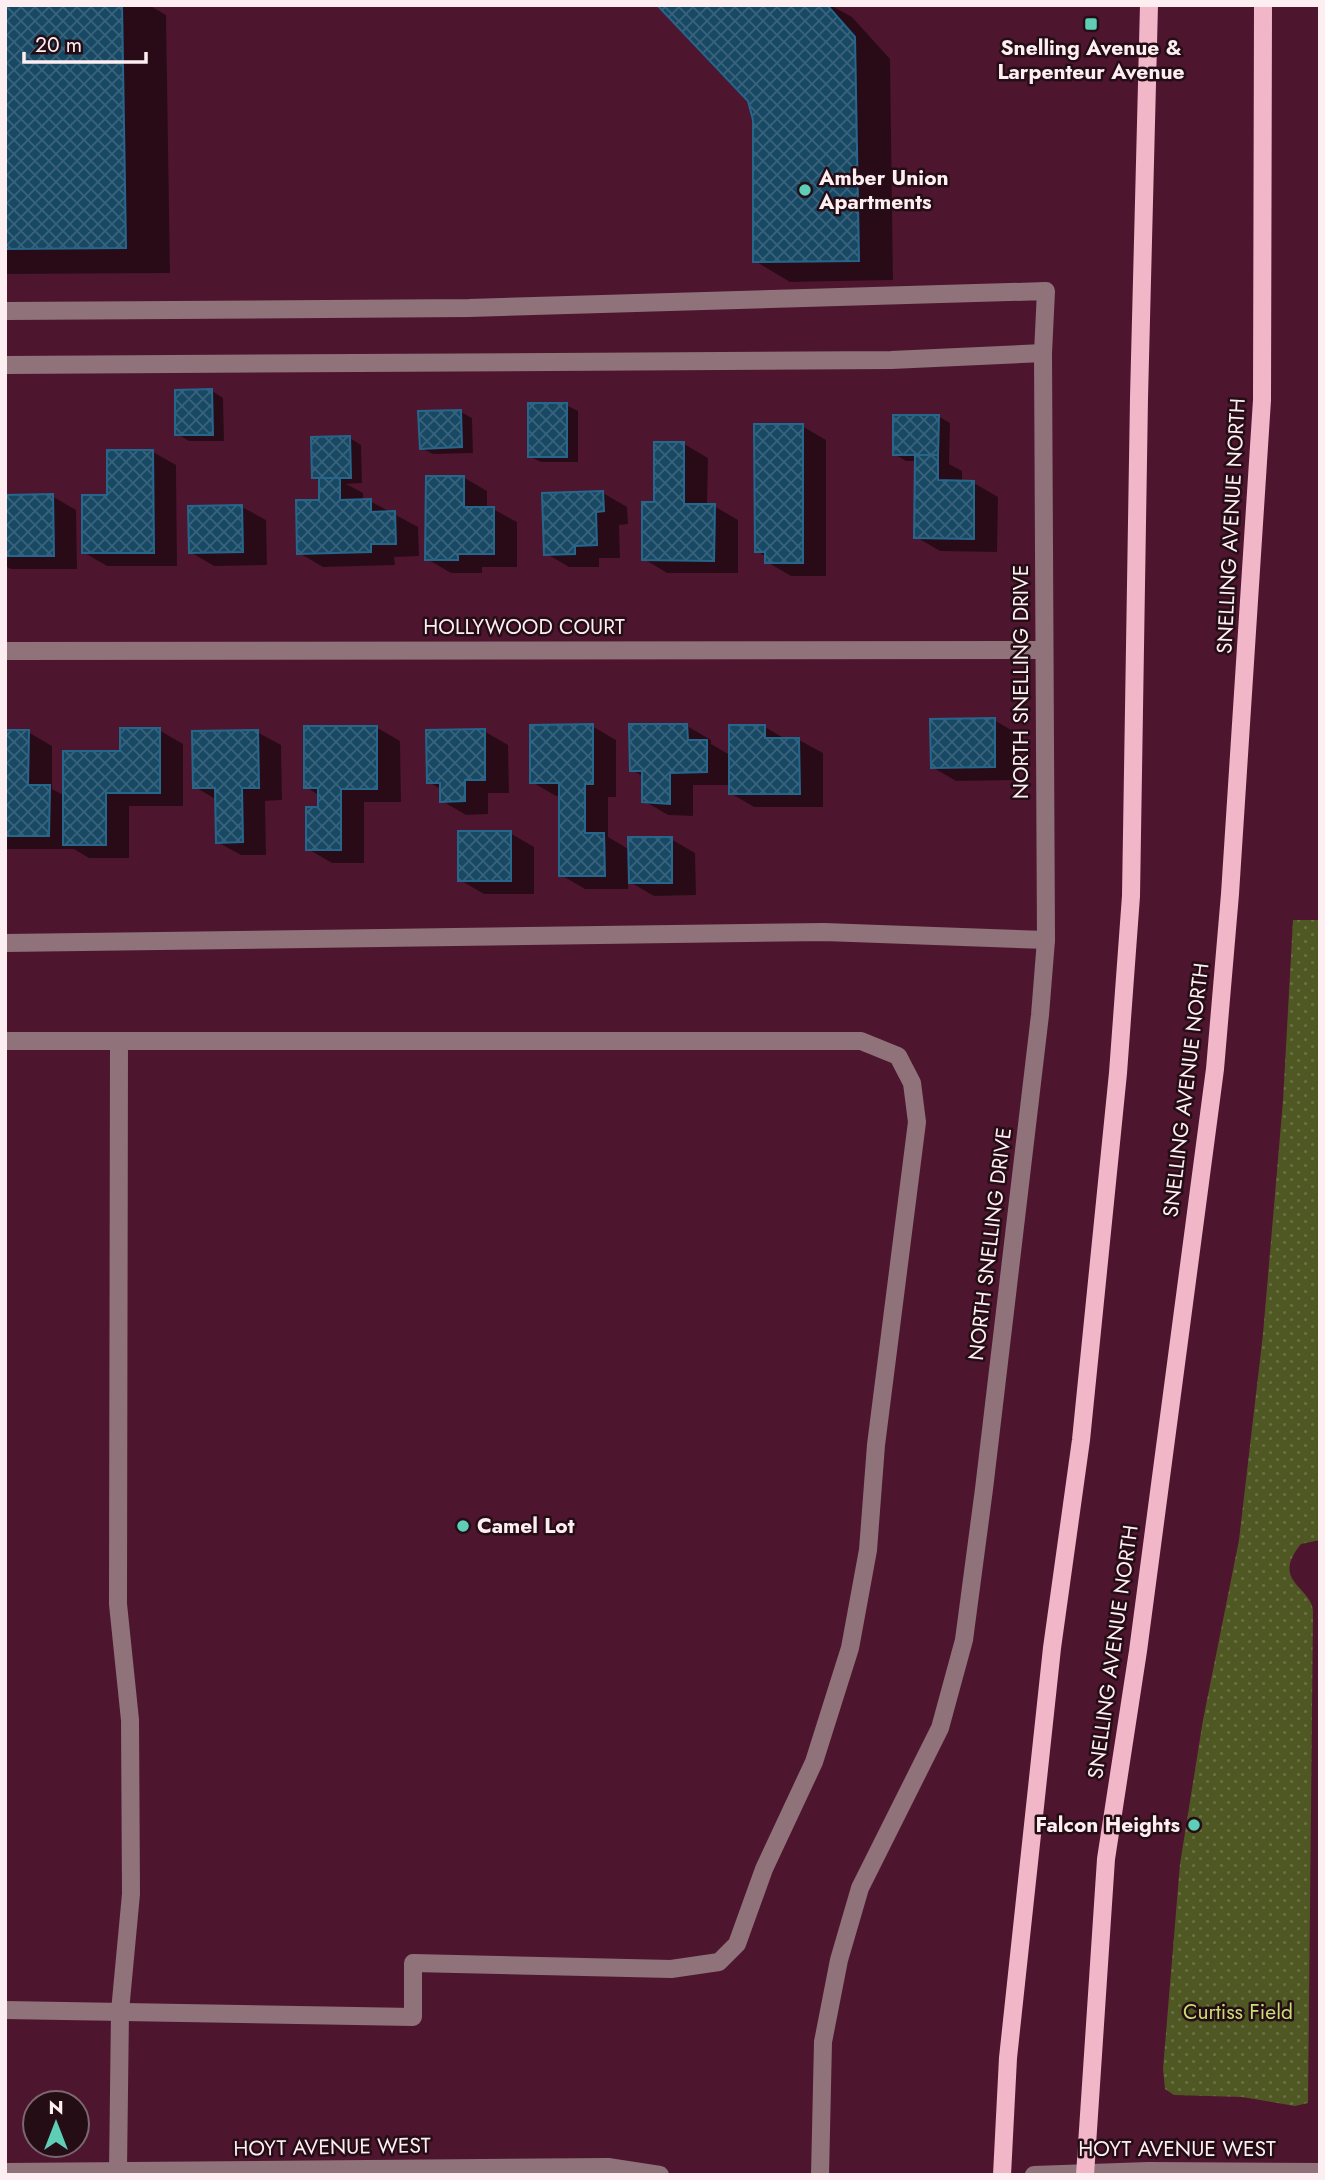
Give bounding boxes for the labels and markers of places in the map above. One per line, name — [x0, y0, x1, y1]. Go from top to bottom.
marker: Snelling Avenue & Larpenteur Avenue — [1083, 16, 1099, 32]
place label: Snelling Avenue & Larpenteur Avenue — [997, 33, 1185, 87]
place label: Amber Union Apartments — [818, 163, 949, 217]
marker: Amber Union Apartments — [797, 182, 813, 198]
place label: Camel Lot — [477, 1511, 575, 1541]
marker: Camel Lot — [455, 1518, 471, 1534]
place label: Falcon Heights — [1036, 1810, 1180, 1840]
marker: Falcon Heights — [1186, 1817, 1202, 1833]

